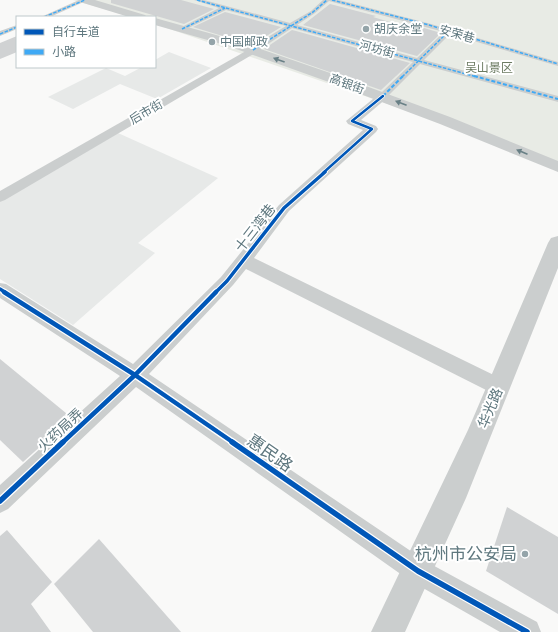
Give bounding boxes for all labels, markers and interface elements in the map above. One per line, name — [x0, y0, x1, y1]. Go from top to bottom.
legend — [16, 16, 156, 68]
place label: 胡庆余堂 — [374, 22, 422, 36]
street label: 安荣巷 — [438, 22, 476, 46]
marker: 胡庆余堂 — [361, 24, 371, 34]
text: 自行车道 — [52, 25, 100, 39]
place label: 中国邮政 — [220, 35, 268, 49]
marker: 中国邮政 — [207, 37, 217, 47]
street label: 河坊街 — [358, 38, 396, 60]
text: 小路 — [52, 45, 76, 59]
one-way arrow — [273, 56, 285, 62]
park label: 吴山景区 — [465, 61, 513, 75]
street label: 高银街 — [328, 71, 366, 97]
street label: 后市街 — [127, 97, 165, 127]
one-way arrow — [395, 100, 407, 106]
one-way arrow — [516, 148, 528, 154]
street label: 十三湾巷 — [231, 201, 279, 255]
street label: 华光路 — [474, 386, 506, 430]
street label: 火药局弄 — [34, 405, 86, 455]
street label: 惠民路 — [243, 430, 297, 476]
place label: 杭州市公安局 — [415, 544, 517, 564]
marker: 杭州市公安局 — [520, 549, 530, 559]

